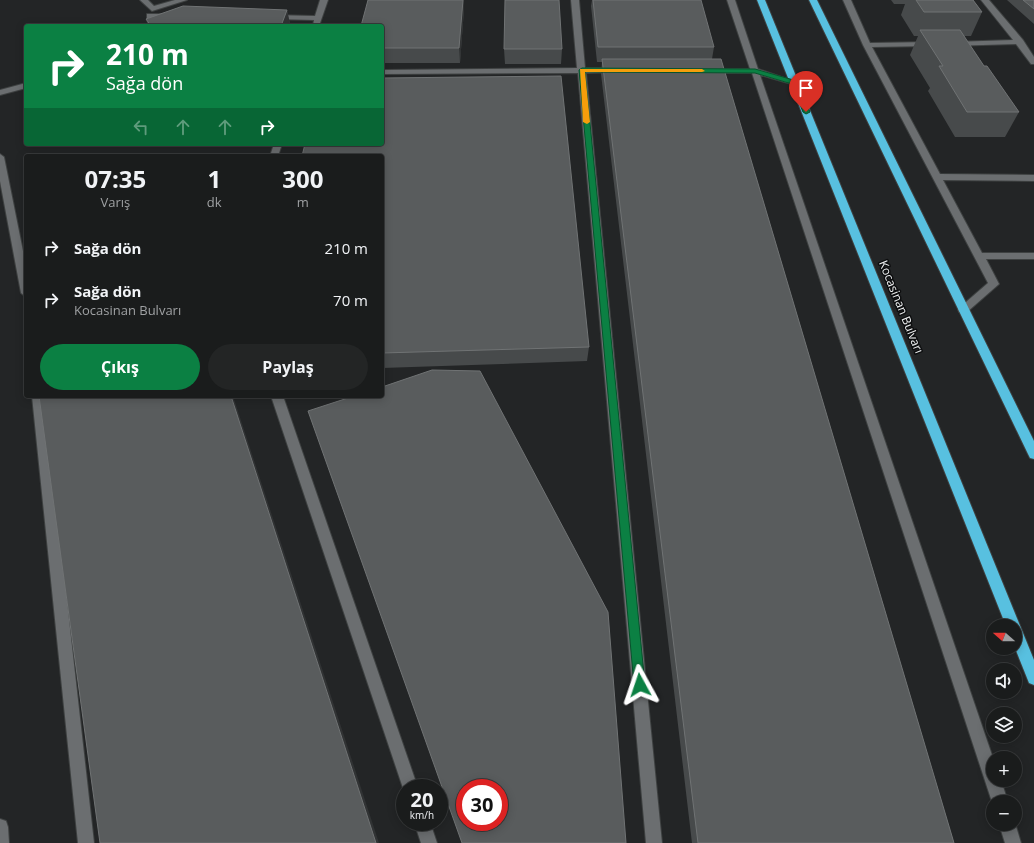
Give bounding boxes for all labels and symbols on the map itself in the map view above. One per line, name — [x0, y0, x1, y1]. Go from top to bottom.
pin — [789, 71, 823, 112]
street label: Kocasinan Bulvarı — [875, 258, 928, 356]
north arrow — [986, 619, 1022, 655]
position arrow — [619, 664, 661, 706]
speed limit sign: 30 — [456, 779, 508, 831]

